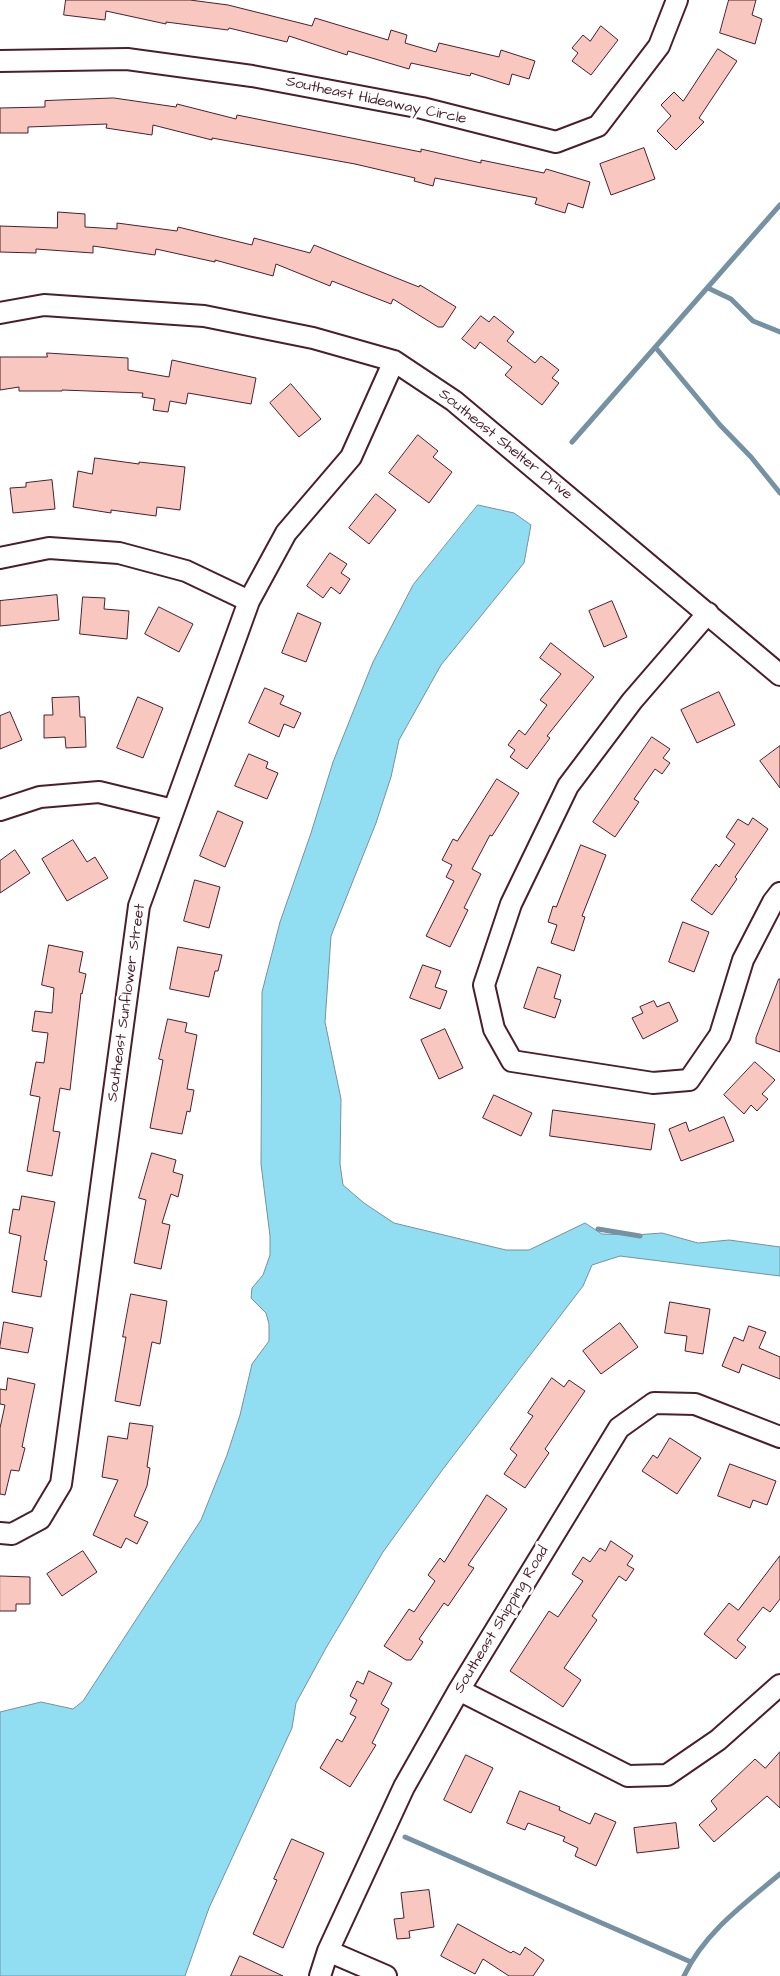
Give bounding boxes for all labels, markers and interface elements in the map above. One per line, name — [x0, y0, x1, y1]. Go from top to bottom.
street label: Southeast Hideaway Circle — [284, 73, 468, 129]
street label: Southeast Shelter Drive — [435, 386, 575, 504]
street label: Southeast Sunflower Street — [104, 903, 150, 1103]
street label: Southeast Shipping Road — [451, 1543, 553, 1697]

